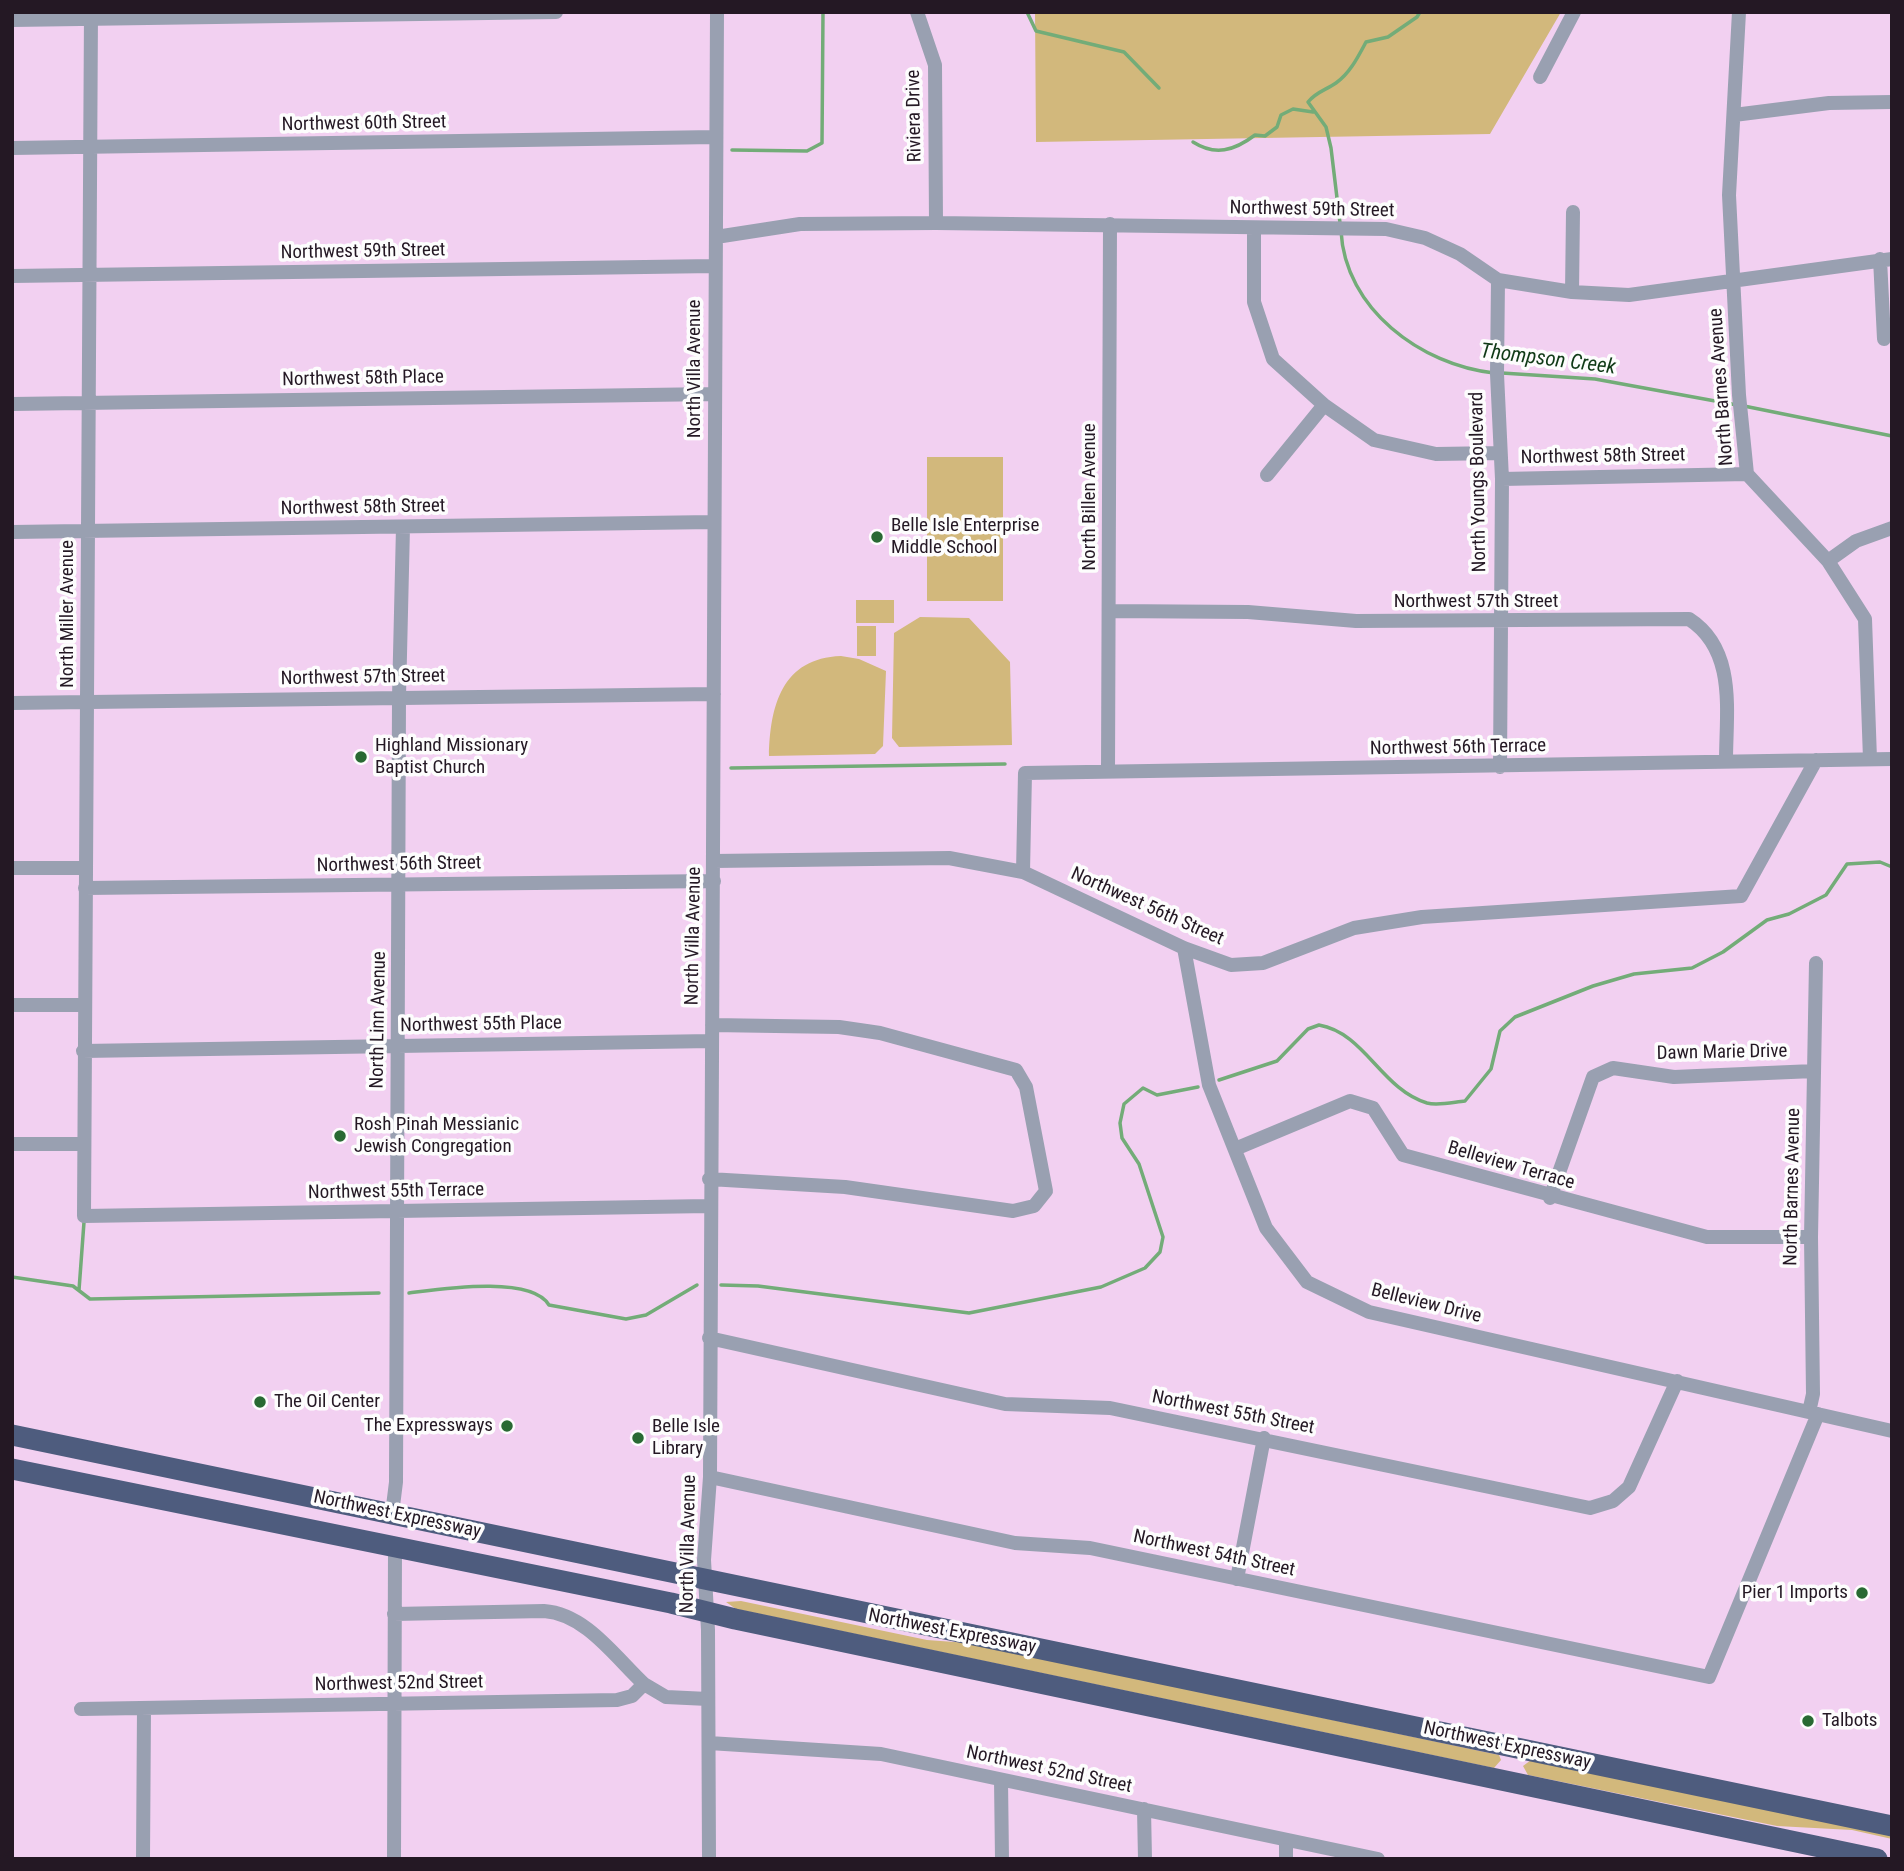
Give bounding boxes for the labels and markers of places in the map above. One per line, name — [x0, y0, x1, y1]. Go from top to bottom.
place label: Belle Isle Enterprise Middle School — [891, 515, 1039, 559]
marker: Belle Isle Enterprise Middle School — [869, 529, 885, 545]
place label: Highland Missionary Baptist Church — [375, 735, 528, 779]
marker: Highland Missionary Baptist Church — [353, 749, 369, 765]
place label: Rosh Pinah Messianic Jewish Congregation — [354, 1114, 519, 1158]
marker: Rosh Pinah Messianic Jewish Congregation — [332, 1128, 348, 1144]
place label: The Oil Center — [274, 1391, 380, 1413]
marker: The Oil Center — [252, 1394, 268, 1410]
place label: The Expressways — [364, 1415, 493, 1437]
place label: Belle Isle Library — [652, 1416, 720, 1460]
marker: The Expressways — [499, 1418, 515, 1434]
marker: Belle Isle Library — [630, 1430, 646, 1446]
place label: Pier 1 Imports — [1742, 1582, 1848, 1604]
marker: Pier 1 Imports — [1854, 1585, 1870, 1601]
place label: Talbots — [1822, 1710, 1877, 1732]
marker: Talbots — [1800, 1713, 1816, 1729]

